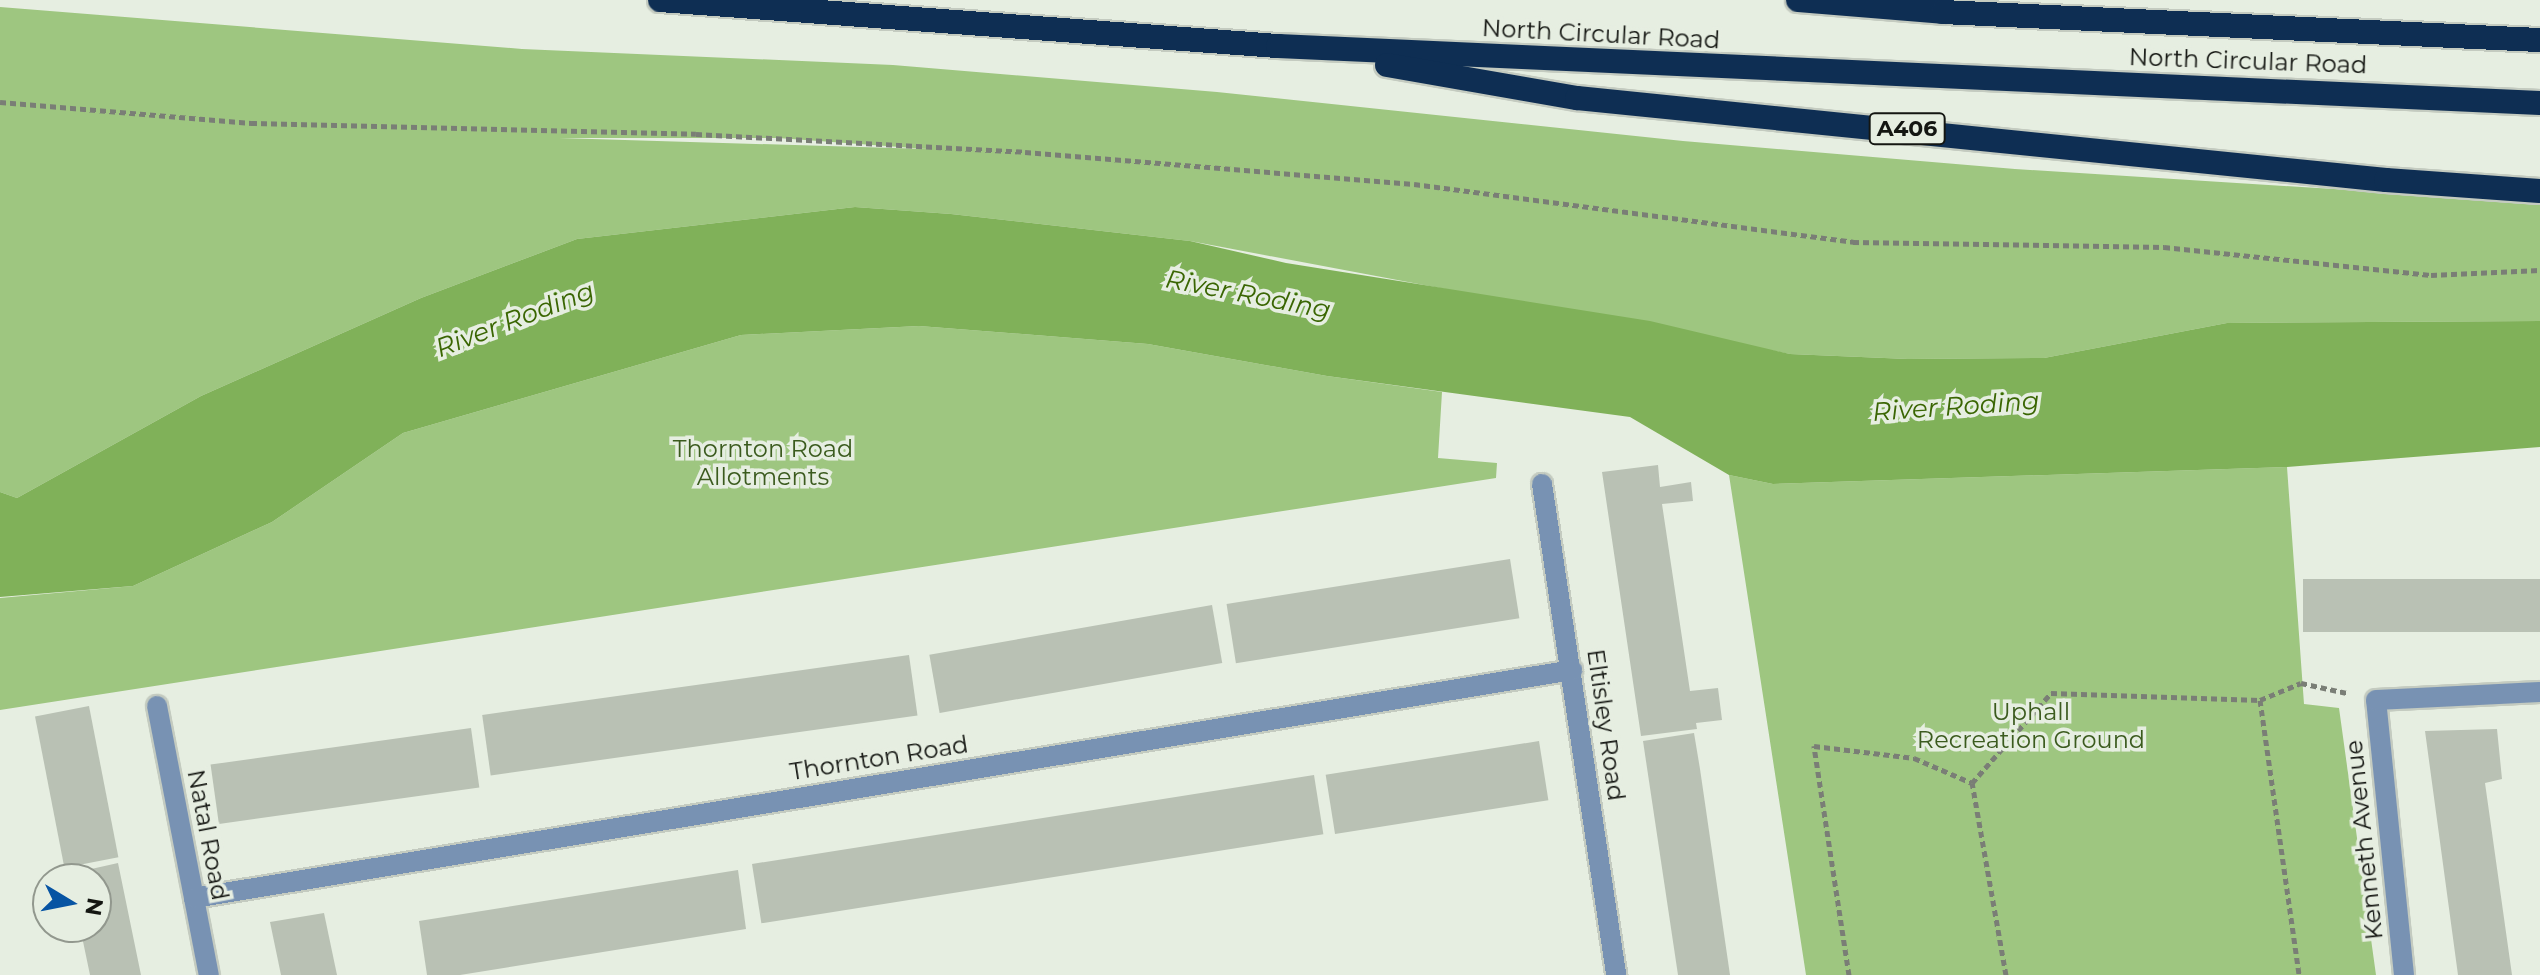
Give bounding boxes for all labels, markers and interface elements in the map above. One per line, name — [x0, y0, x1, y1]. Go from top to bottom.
street label: North Circular Road — [1481, 13, 1721, 55]
street label: North Circular Road — [2128, 42, 2368, 80]
road number: A406 — [1867, 111, 1947, 147]
water label: River Roding — [1163, 264, 1333, 326]
water label: River Roding — [431, 275, 599, 365]
water label: River Roding — [1871, 386, 2041, 428]
park label: Thornton Road Allotments — [673, 435, 853, 491]
street label: Eltisley Road — [1581, 647, 1631, 803]
park label: Uphall Recreation Ground — [1917, 698, 2145, 754]
street label: Thornton Road — [788, 730, 970, 786]
street label: Kenneth Avenue — [2339, 739, 2389, 941]
street label: Natal Road — [181, 767, 235, 903]
north arrow — [32, 863, 112, 943]
text: N — [79, 896, 109, 918]

